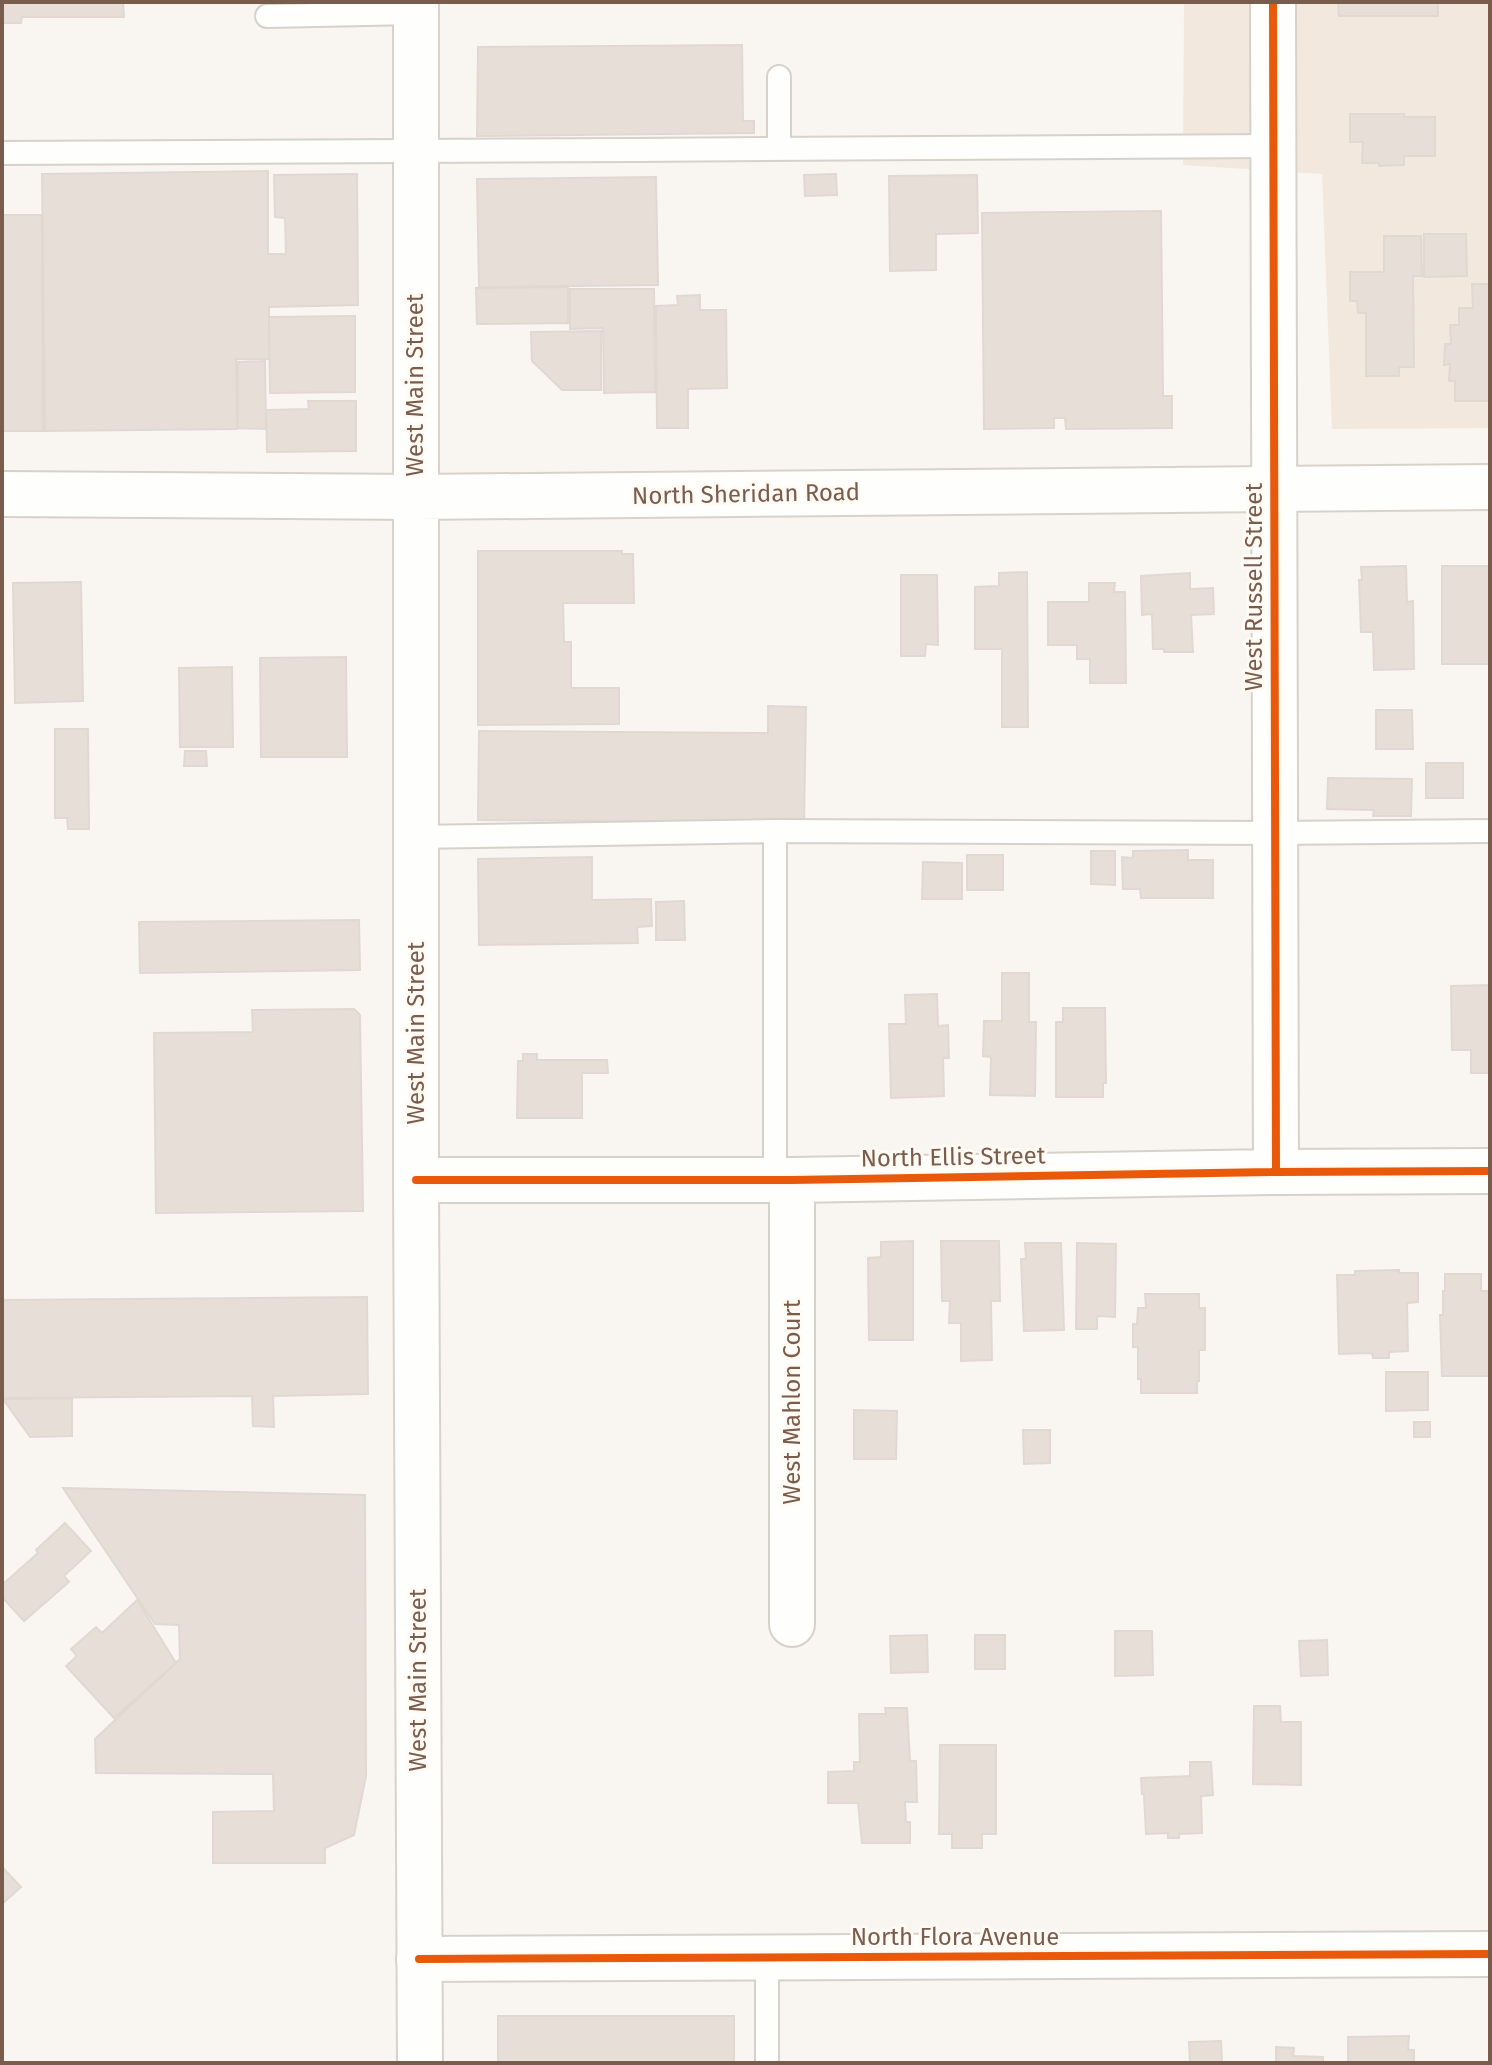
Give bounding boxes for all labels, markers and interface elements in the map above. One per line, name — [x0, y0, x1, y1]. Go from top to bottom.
street label: West Main Street — [401, 293, 429, 476]
street label: North Sheridan Road — [632, 478, 860, 510]
street label: West Russell Street — [1240, 483, 1268, 691]
street label: West Main Street — [402, 941, 430, 1124]
street label: North Ellis Street — [860, 1141, 1046, 1173]
street label: West Mahlon Court — [778, 1299, 806, 1504]
street label: West Main Street — [404, 1588, 432, 1771]
street label: North Flora Avenue — [851, 1923, 1059, 1951]

